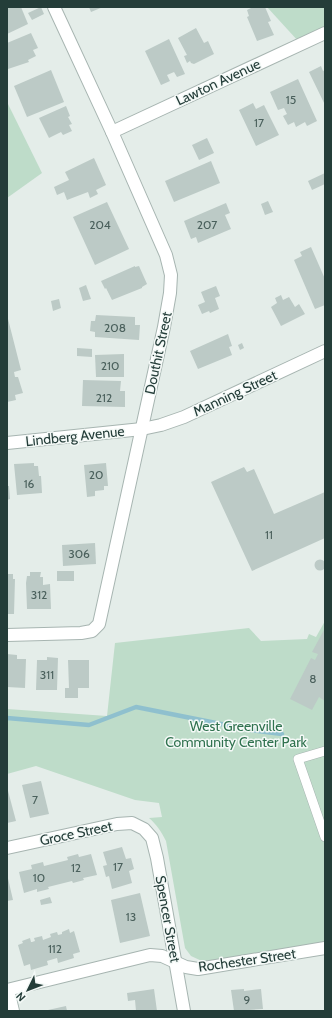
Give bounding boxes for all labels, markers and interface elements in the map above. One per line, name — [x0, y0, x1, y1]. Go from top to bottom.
street label: Lawton Avenue — [173, 55, 263, 109]
house number: 15 — [286, 92, 296, 107]
house number: 17 — [254, 115, 264, 130]
house number: 204 — [89, 217, 111, 232]
house number: 207 — [197, 217, 217, 232]
street label: Douthit Street — [140, 310, 176, 396]
house number: 208 — [104, 320, 126, 335]
house number: 210 — [101, 358, 119, 373]
street label: Manning Street — [190, 366, 280, 420]
house number: 212 — [96, 390, 112, 405]
street label: Lindberg Avenue — [25, 422, 125, 450]
house number: 20 — [89, 467, 103, 482]
house number: 16 — [24, 476, 35, 491]
house number: 11 — [265, 527, 273, 542]
house number: 306 — [68, 546, 90, 561]
house number: 312 — [31, 587, 47, 602]
house number: 311 — [40, 667, 54, 682]
house number: 8 — [309, 671, 317, 686]
park label: West Greenville Community Center Park — [165, 717, 308, 751]
house number: 7 — [32, 792, 38, 807]
street label: Groce Street — [38, 816, 114, 849]
house number: 17 — [113, 859, 123, 874]
house number: 12 — [71, 860, 81, 875]
house number: 10 — [33, 870, 45, 885]
street label: Spencer Street — [152, 874, 185, 964]
house number: 13 — [126, 909, 136, 924]
house number: 112 — [48, 941, 62, 956]
street label: Rochester Street — [197, 944, 297, 976]
north arrow — [8, 970, 48, 1010]
text: N — [13, 989, 28, 1004]
house number: 9 — [244, 992, 251, 1007]

